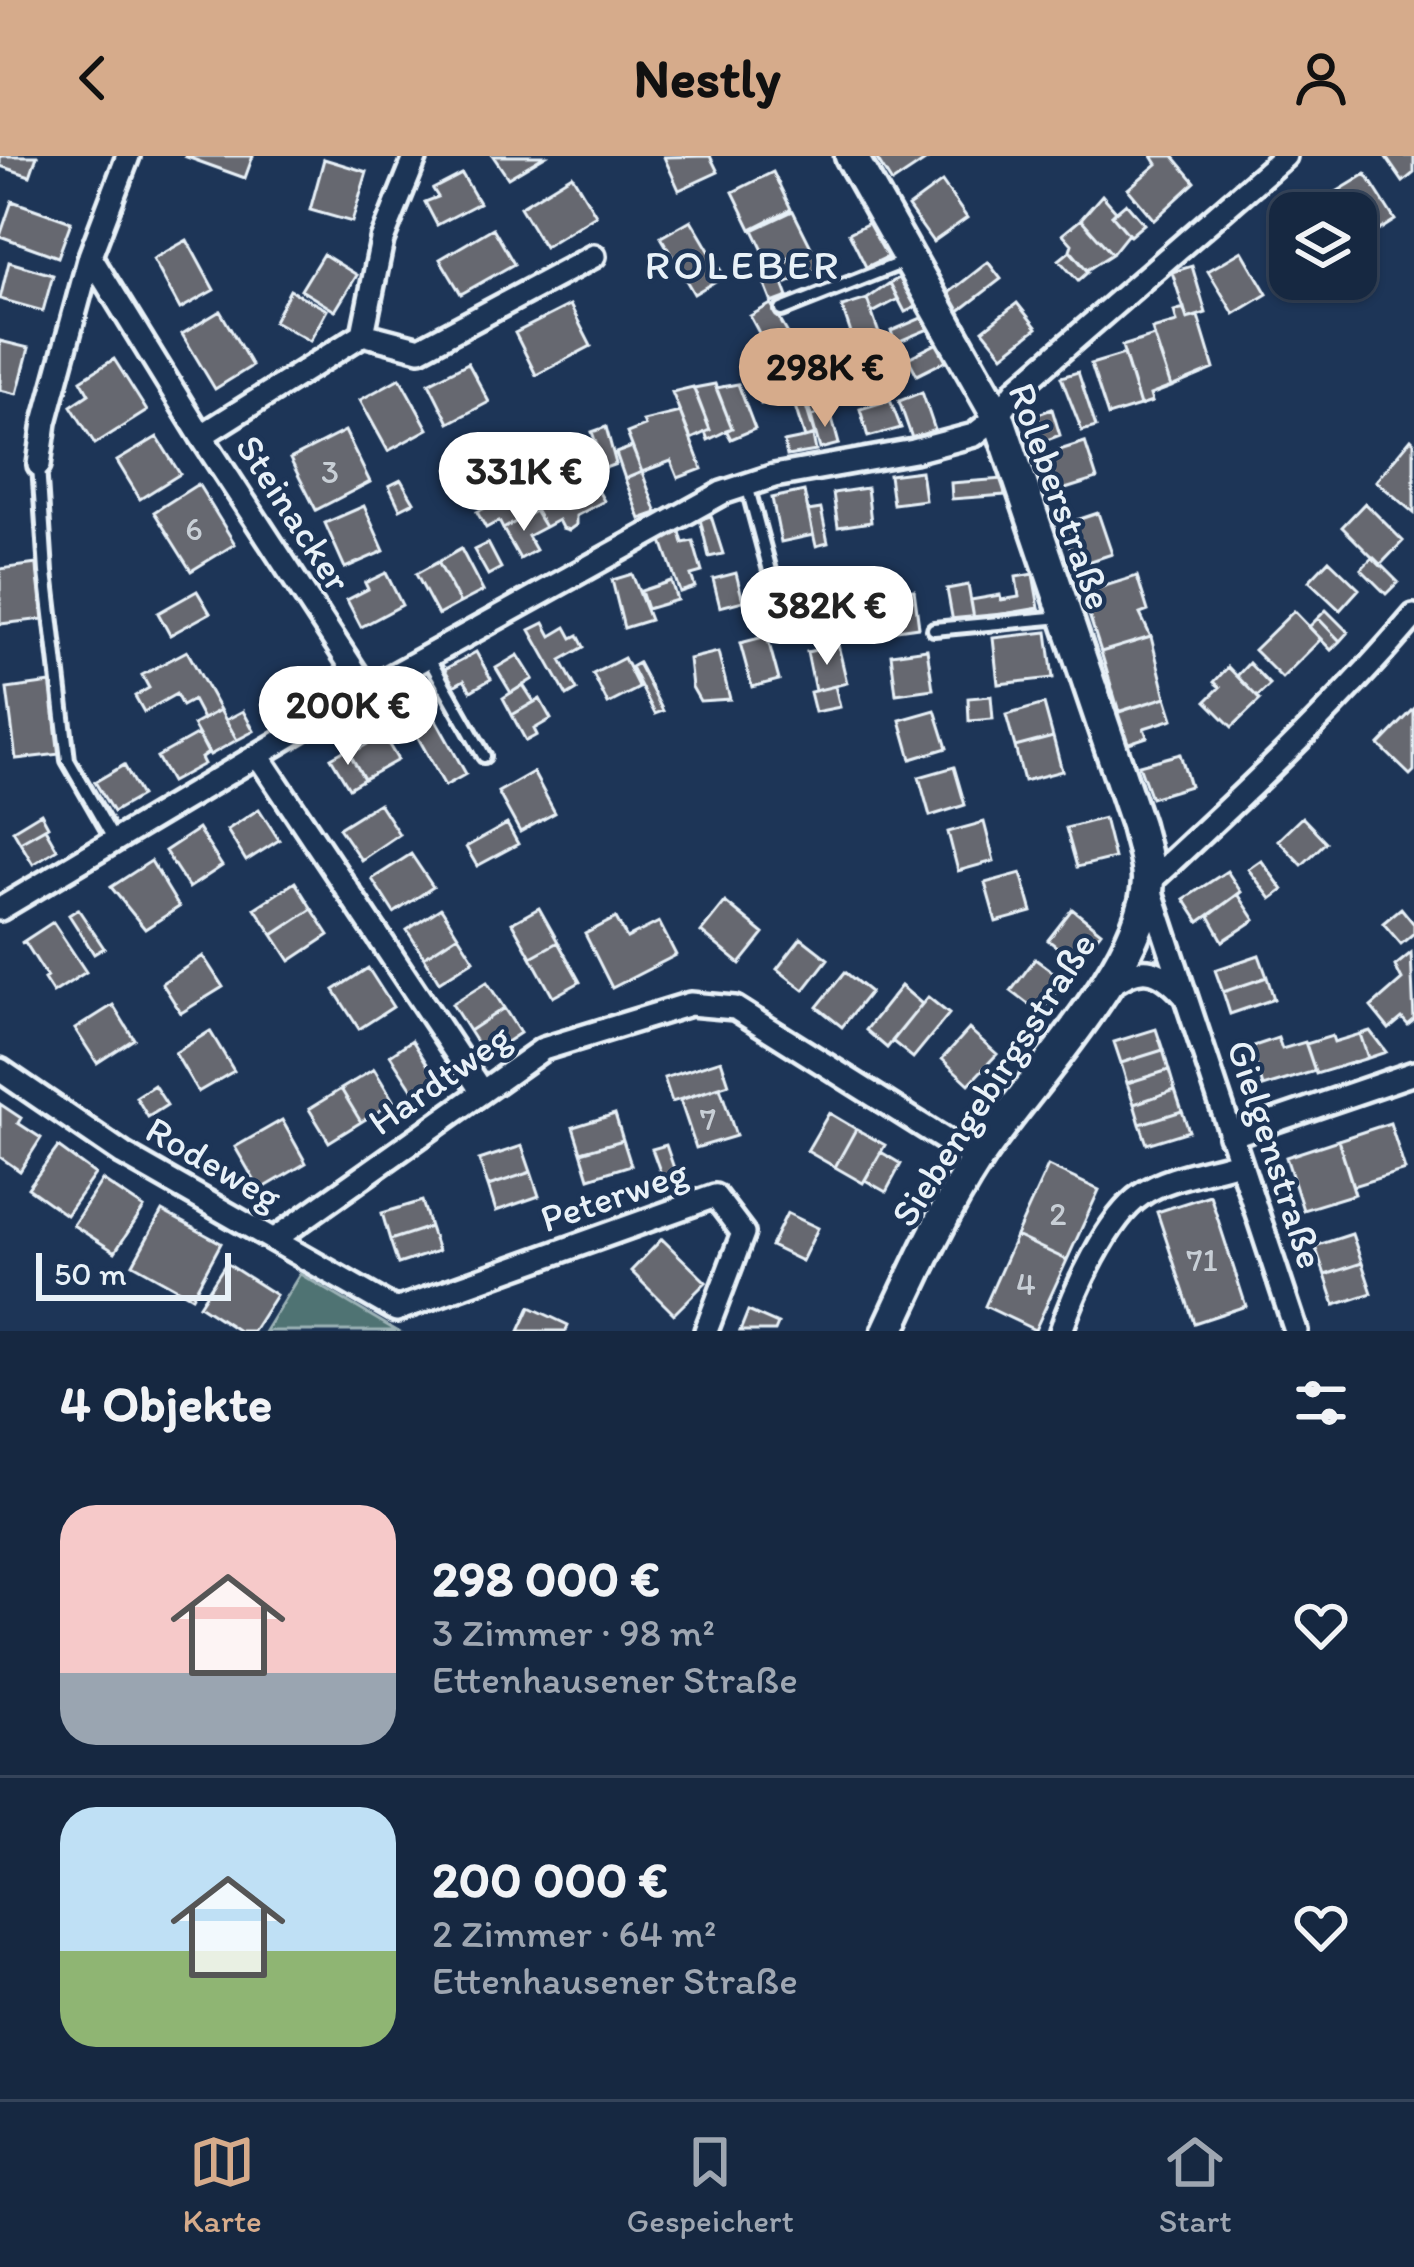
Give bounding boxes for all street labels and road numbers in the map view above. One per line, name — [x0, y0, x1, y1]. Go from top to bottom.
street label: Roleberstraße — [998, 376, 1124, 616]
street label: Steinacker — [226, 426, 362, 601]
street label: Siebengebirgsstraße — [880, 923, 1106, 1235]
street label: Hardtweg — [359, 1013, 519, 1145]
street label: Gielgenstraße — [1217, 1034, 1335, 1274]
street label: Rodeweg — [138, 1105, 290, 1221]
street label: Peterweg — [534, 1148, 694, 1242]

